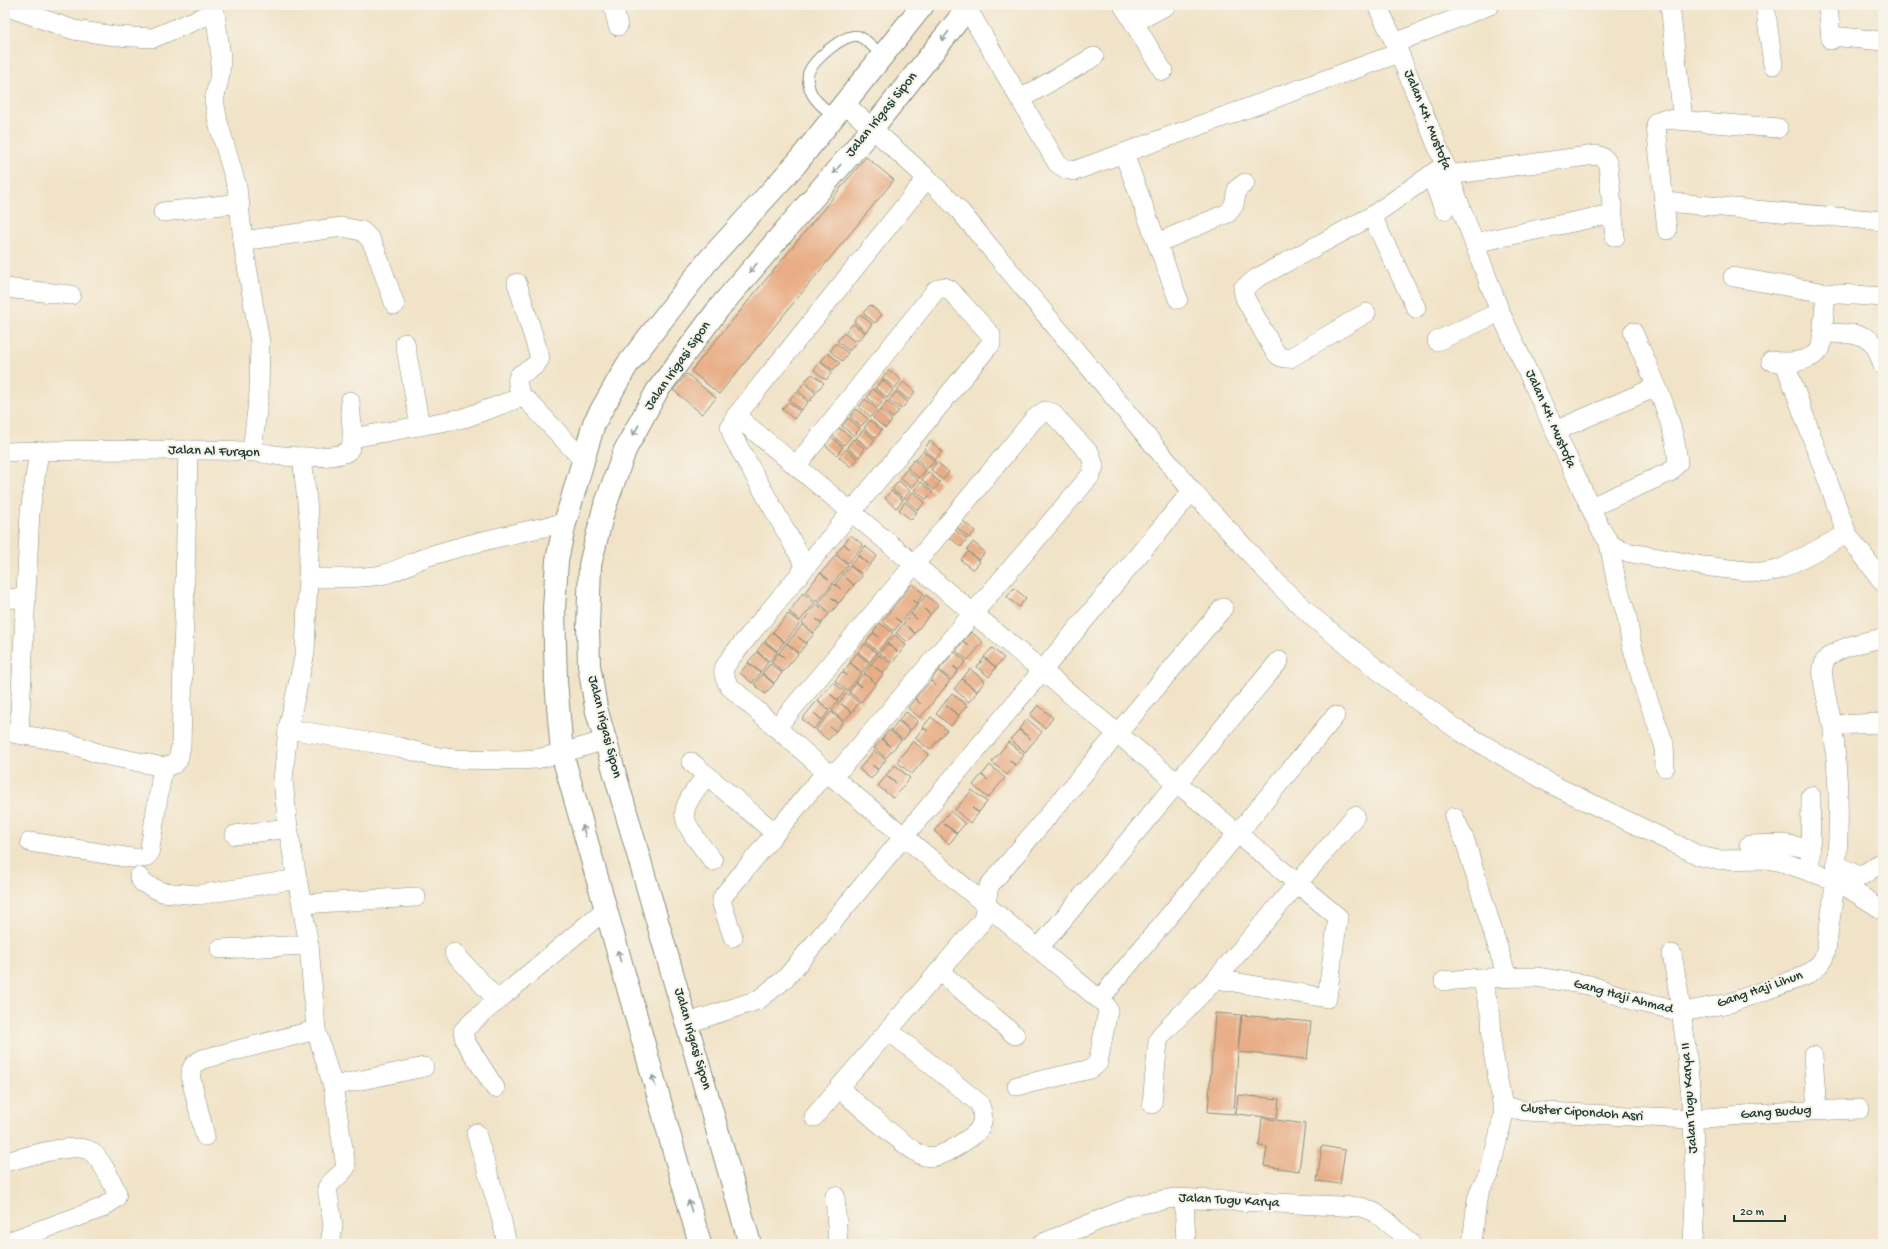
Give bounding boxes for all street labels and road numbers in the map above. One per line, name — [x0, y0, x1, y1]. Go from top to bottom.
street label: Jalan KH. Mustofa — [1399, 68, 1455, 173]
street label: Jalan Irigasi Sipon — [842, 69, 922, 161]
street label: Jalan Irigasi Sipon — [641, 318, 715, 414]
street label: Jalan KH. Mustofa — [1521, 367, 1580, 472]
street label: Jalan Al Furqon — [168, 442, 260, 462]
street label: Jalan Irigasi Sipon — [583, 674, 625, 780]
street label: Gang Haji Lihun — [1715, 967, 1805, 1013]
street label: Gang Haji Ahmad — [1571, 976, 1676, 1019]
street label: Jalan Irigasi Sipon — [669, 986, 715, 1092]
street label: Jalan Tugu Karya II — [1678, 1042, 1702, 1154]
street label: Cluster Cipondoh Asri — [1520, 1100, 1644, 1126]
street label: Gang Budug — [1740, 1102, 1812, 1124]
street label: Jalan Tugu Karya — [1178, 1190, 1281, 1212]

